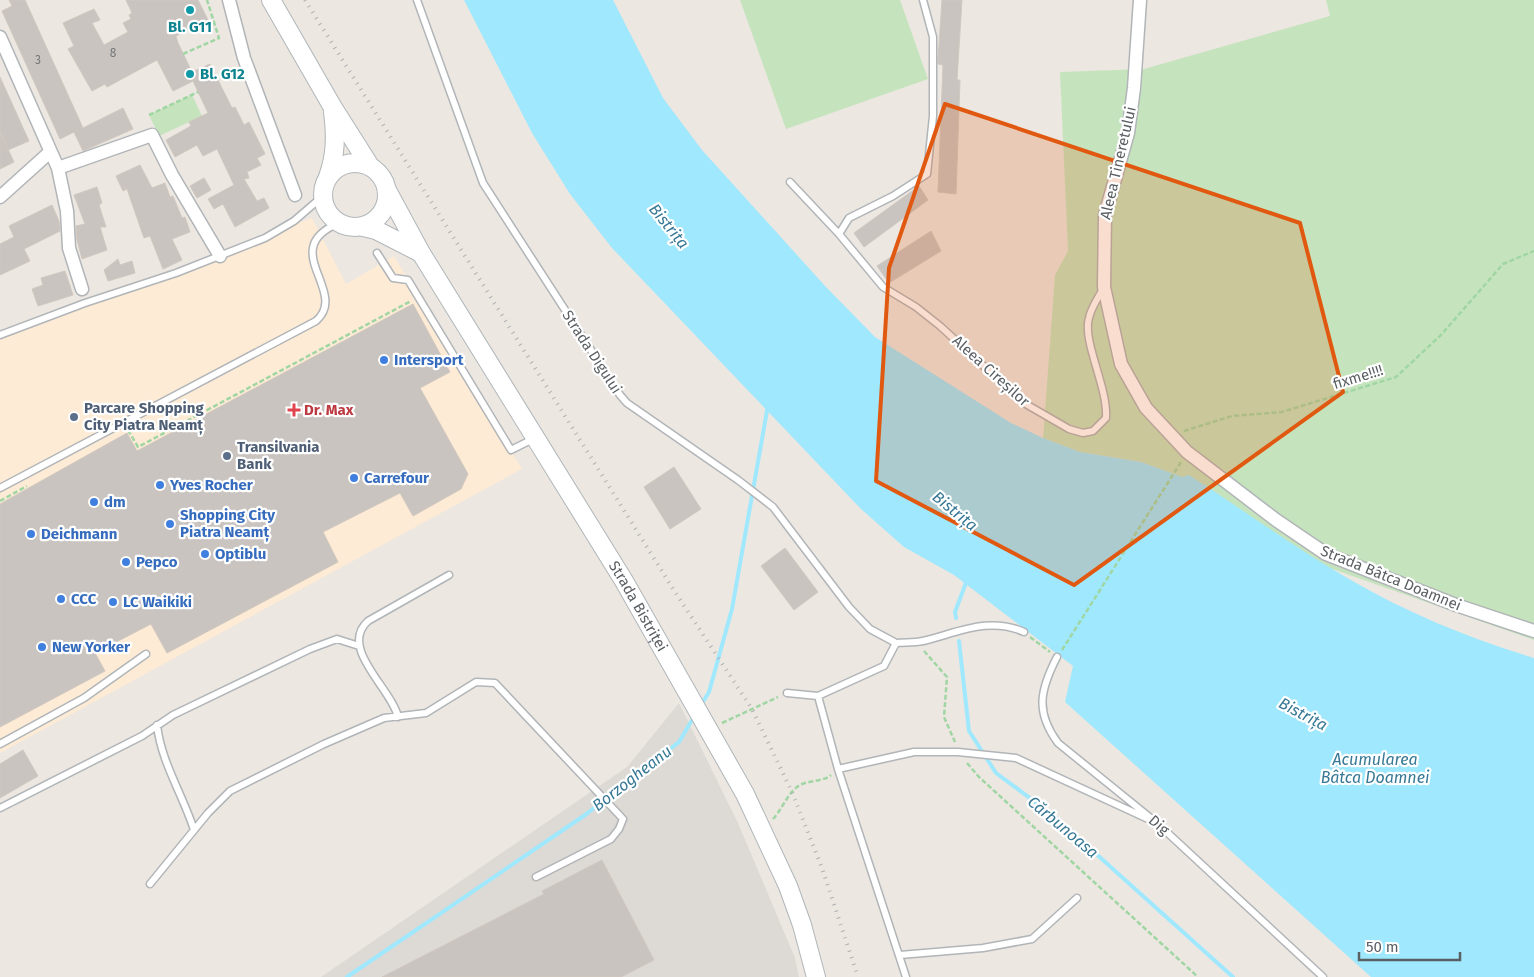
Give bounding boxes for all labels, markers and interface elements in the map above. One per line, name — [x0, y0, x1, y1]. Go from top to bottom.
marker: Bl. G11 — [184, 4, 196, 16]
place label: Bl. G11 — [168, 18, 212, 36]
house number: 8 — [110, 46, 117, 60]
house number: 3 — [35, 53, 41, 67]
place label: Bl. G12 — [200, 65, 245, 83]
marker: Bl. G12 — [184, 68, 196, 80]
street label: Aleea Tineretului — [1096, 105, 1140, 221]
water label: Bistrița — [644, 200, 693, 253]
street label: Strada Digului — [558, 307, 626, 397]
street label: Aleea Cireșilor — [948, 332, 1033, 411]
place label: Intersport — [394, 351, 464, 369]
marker: Intersport — [378, 354, 390, 366]
street label: fixme!!!! — [1331, 361, 1385, 393]
place label: Parcare Shopping City Piatra Neamț — [84, 399, 204, 435]
place label: Dr. Max — [304, 401, 354, 419]
marker: Dr. Max — [288, 404, 300, 416]
marker: Parcare Shopping City Piatra Neamț — [68, 411, 80, 423]
place label: Transilvania Bank — [237, 438, 320, 473]
marker: Transilvania Bank — [221, 450, 233, 462]
place label: Carrefour — [364, 469, 430, 487]
marker: Carrefour — [348, 472, 360, 484]
place label: Yves Rocher — [169, 476, 254, 494]
marker: Yves Rocher — [154, 479, 166, 491]
water label: Bistrița — [928, 487, 981, 536]
place label: dm — [104, 493, 126, 511]
marker: dm — [88, 496, 100, 508]
place label: Shopping City Piatra Neamț — [180, 506, 275, 542]
marker: Shopping City Piatra Neamț — [164, 518, 176, 530]
place label: Deichmann — [41, 525, 117, 543]
marker: Deichmann — [25, 528, 37, 540]
street label: Strada Bâtca Doamnei — [1318, 542, 1464, 614]
place label: Optiblu — [215, 545, 266, 563]
marker: Optiblu — [199, 548, 211, 560]
place label: Pepco — [136, 553, 178, 571]
marker: Pepco — [120, 556, 132, 568]
street label: Strada Bistriței — [605, 558, 671, 655]
place label: CCC — [71, 590, 97, 608]
marker: CCC — [55, 593, 67, 605]
place label: LC Waikiki — [123, 593, 192, 611]
marker: LC Waikiki — [107, 596, 119, 608]
place label: New Yorker — [52, 638, 131, 656]
marker: New Yorker — [36, 641, 48, 653]
water label: Bistrița — [1275, 693, 1330, 736]
water label: Borzogheanu — [589, 741, 675, 815]
water label: Acumularea Bâtca Doamnei — [1321, 750, 1430, 787]
water label: Cărbunoasa — [1024, 792, 1102, 862]
street label: Dig — [1145, 811, 1173, 839]
scale bar — [1359, 930, 1460, 962]
text: 50 m — [1366, 938, 1399, 956]

